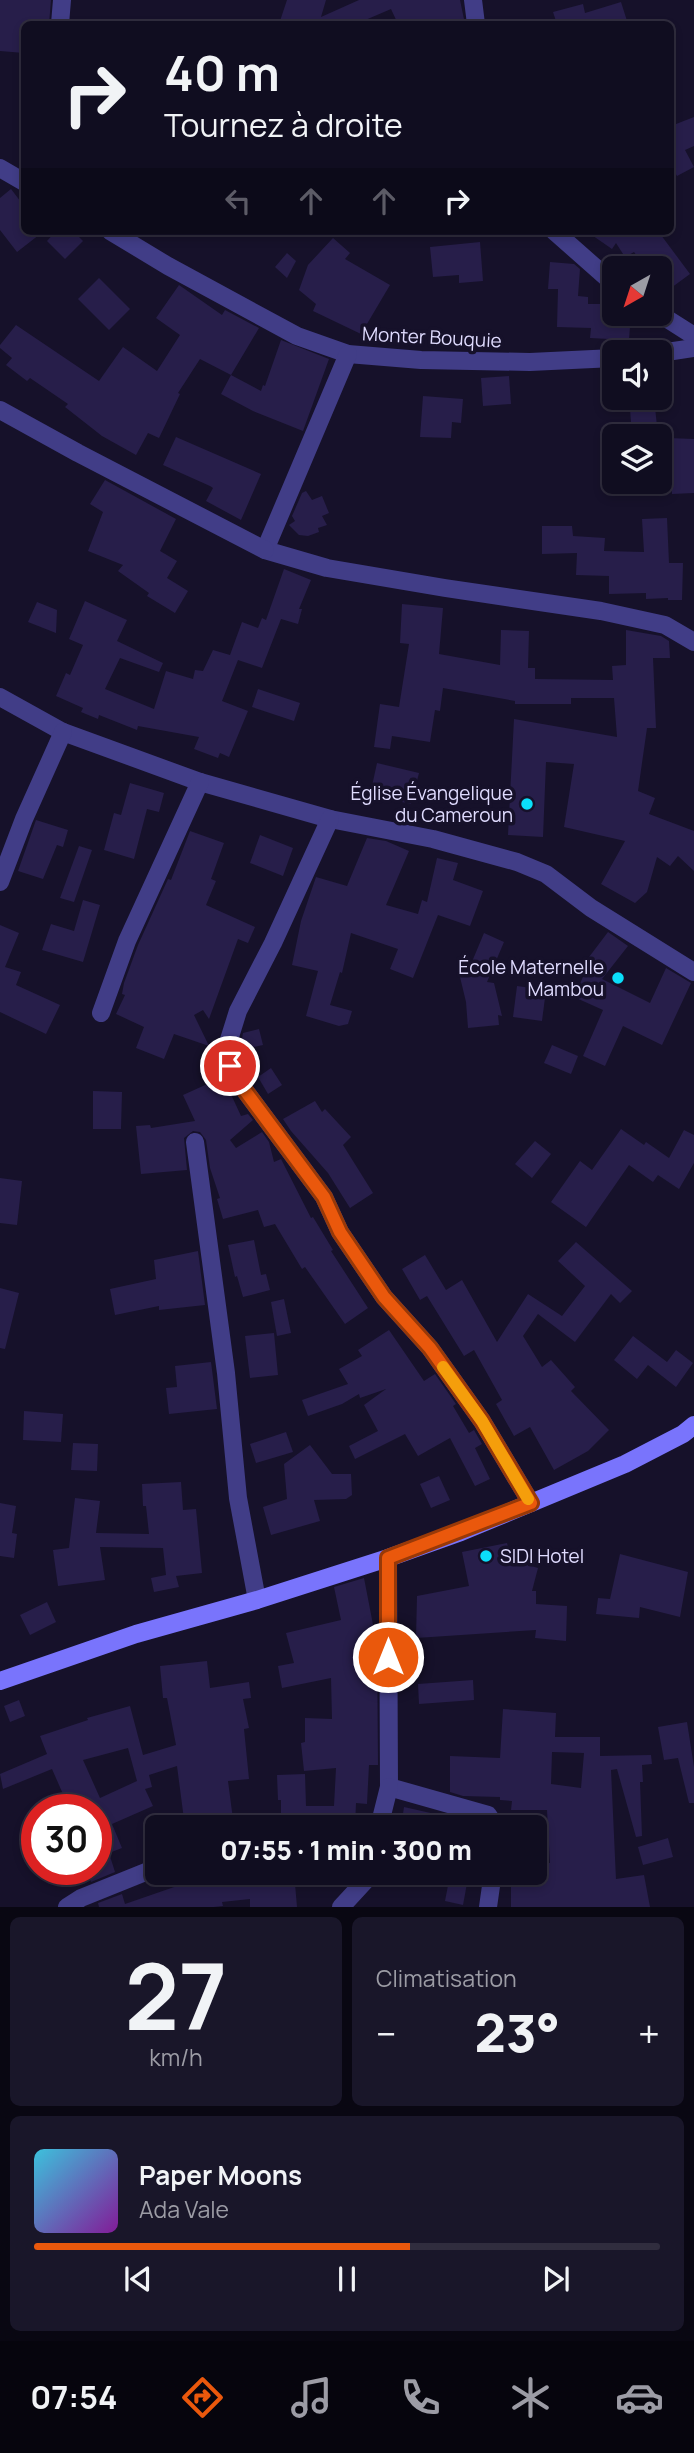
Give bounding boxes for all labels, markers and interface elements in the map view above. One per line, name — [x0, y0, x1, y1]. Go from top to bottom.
text: 40 m — [164, 39, 280, 106]
icon: right — [49, 49, 140, 140]
text: Tournez à droite — [164, 103, 403, 147]
icon: left — [219, 182, 257, 220]
icon: ahead — [292, 182, 330, 220]
icon: ahead — [365, 182, 403, 220]
icon: right — [438, 182, 476, 220]
north arrow — [602, 256, 672, 326]
map controls — [602, 256, 672, 494]
street label: Monter Bouquie — [362, 320, 502, 354]
button: sound — [602, 340, 672, 410]
button: layers — [602, 424, 672, 494]
place label: Église Évangelique du Cameroun — [351, 780, 513, 828]
marker: Église Évangelique du Cameroun — [519, 796, 535, 812]
place label: École Maternelle Mambou — [458, 954, 604, 1002]
marker: École Maternelle Mambou — [610, 970, 626, 986]
pin — [200, 1036, 260, 1096]
icon: arrive — [211, 1047, 249, 1085]
place label: SIDI Hotel — [500, 1543, 584, 1569]
marker: SIDI Hotel — [478, 1548, 494, 1564]
position arrow — [351, 1620, 425, 1694]
speed limit sign: 30 — [21, 1794, 112, 1885]
text: 07:55 · 1 min · 300 m — [220, 1832, 472, 1868]
text: 27 — [125, 1933, 227, 2057]
text: Climatisation — [376, 1962, 517, 1994]
text: 23° — [475, 1997, 560, 2068]
text: − — [376, 2007, 397, 2059]
text: + — [638, 2007, 660, 2059]
text: km/h — [149, 2041, 203, 2073]
text: Paper Moons — [139, 2157, 302, 2193]
text: Ada Vale — [139, 2193, 229, 2225]
icon: previous — [119, 2260, 157, 2298]
icon: pause — [328, 2260, 366, 2298]
icon: next — [537, 2260, 575, 2298]
icon: directions — [178, 2373, 227, 2422]
icon: music — [287, 2373, 336, 2422]
icon: phone — [396, 2373, 445, 2422]
icon: climate — [506, 2373, 555, 2422]
icon: car — [615, 2373, 664, 2422]
text: 07:54 — [30, 2375, 117, 2419]

